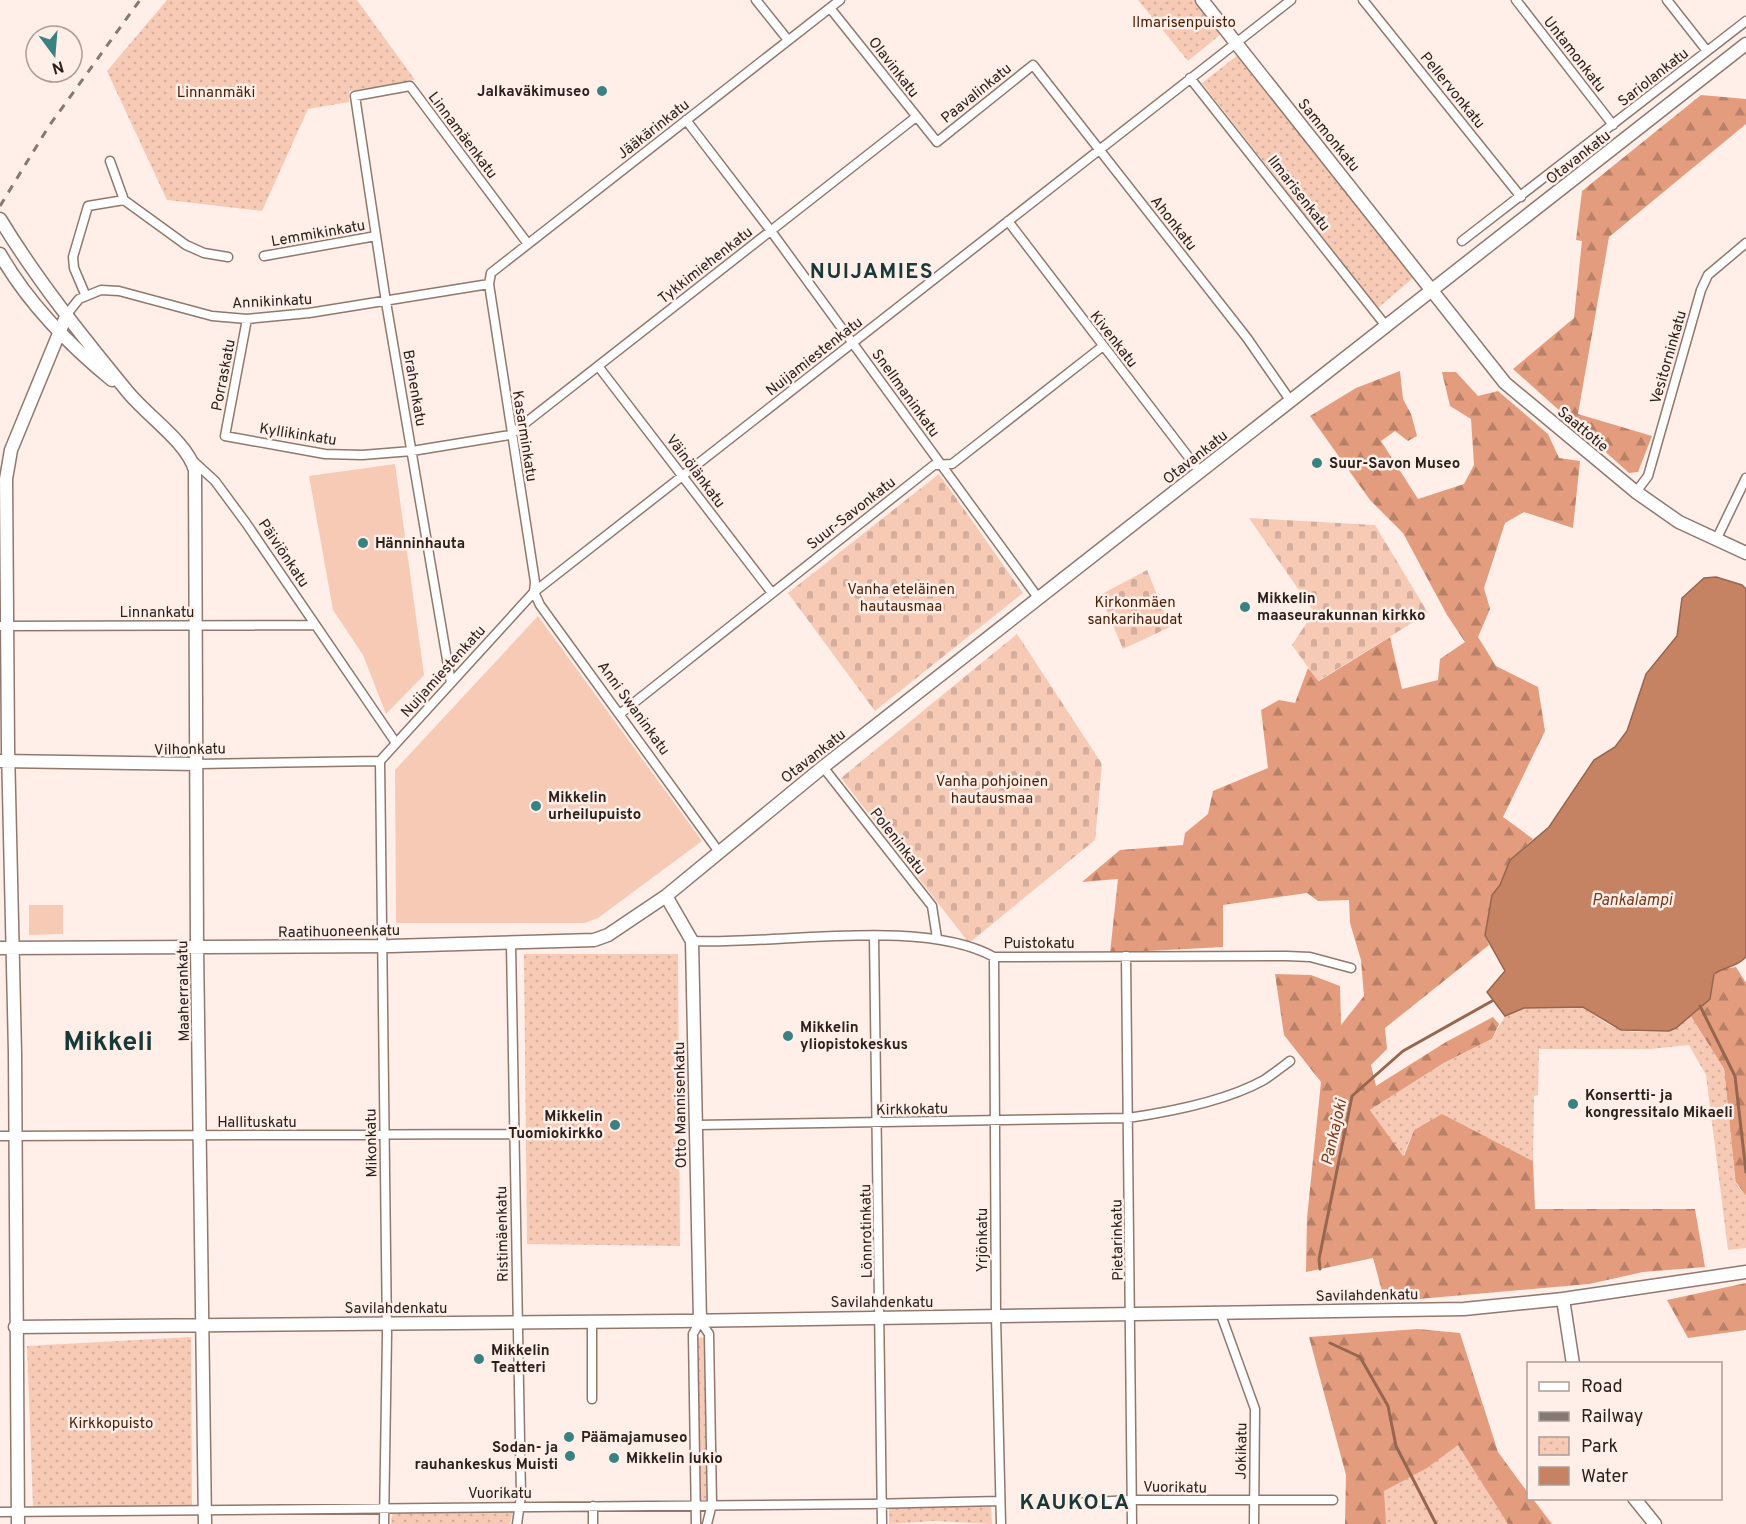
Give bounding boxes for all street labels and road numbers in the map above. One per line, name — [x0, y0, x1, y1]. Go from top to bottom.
street label: Untamonkatu — [1538, 13, 1609, 97]
street label: Olavinkatu — [863, 34, 922, 102]
street label: Sariolankatu — [1615, 45, 1693, 112]
street label: Pellervonkatu — [1415, 49, 1488, 133]
street label: Paavalinkatu — [938, 60, 1016, 128]
street label: Linnamäenkatu — [423, 89, 501, 183]
street label: Jääkärinkatu — [614, 96, 694, 164]
street label: Sammonkatu — [1293, 96, 1363, 176]
street label: Otavankatu — [1543, 127, 1615, 189]
street label: Ilmarisenkatu — [1262, 152, 1333, 236]
street label: Ahonkatu — [1145, 193, 1200, 255]
street label: Lemmikinkatu — [270, 217, 367, 252]
street label: Tykkimiehenkatu — [655, 223, 757, 309]
street label: Annikinkatu — [231, 291, 313, 314]
street label: Kivenkatu — [1085, 308, 1141, 372]
street label: Vesitorninkatu — [1647, 308, 1692, 406]
street label: Nuijamiestenkatu — [763, 313, 867, 401]
street label: Porraskatu — [208, 338, 241, 413]
street label: Snellmaninkatu — [866, 346, 943, 442]
street label: Brahenkatu — [397, 348, 430, 428]
street label: Kasarminkatu — [507, 389, 540, 483]
street label: Saattotie — [1553, 403, 1612, 457]
street label: Kyllikinkatu — [258, 420, 338, 451]
street label: Otavankatu — [1160, 427, 1232, 489]
street label: Väinölänkatu — [661, 431, 729, 512]
street label: Suur-Savonkatu — [804, 474, 900, 555]
street label: Päiviönkatu — [253, 516, 313, 592]
street label: Linnankatu — [120, 604, 194, 623]
street label: Nuijamiestenkatu — [398, 622, 491, 722]
street label: Anni Swaninkatu — [592, 658, 673, 760]
street label: Otavankatu — [778, 726, 850, 788]
street label: Vilhonkatu — [154, 740, 226, 761]
street label: Poleninkatu — [865, 805, 929, 879]
street label: Raatihuoneenkatu — [278, 922, 400, 943]
street label: Puistokatu — [1003, 935, 1075, 954]
street label: Maaherrankatu — [174, 940, 195, 1042]
street label: Otto Mannisenkatu — [671, 1041, 692, 1169]
street label: Kirkkokatu — [876, 1100, 948, 1121]
street label: Mikonkatu — [362, 1108, 383, 1178]
street label: Hallituskatu — [217, 1114, 297, 1133]
street label: Lönnrotinkatu — [857, 1184, 878, 1278]
street label: Ristimäenkatu — [493, 1186, 514, 1282]
street label: Pietarinkatu — [1108, 1199, 1129, 1281]
street label: Yrjönkatu — [974, 1208, 993, 1272]
street label: Savilahdenkatu — [1315, 1286, 1419, 1307]
street label: Savilahdenkatu — [831, 1294, 933, 1313]
street label: Savilahdenkatu — [345, 1300, 447, 1319]
street label: Jokikatu — [1233, 1422, 1252, 1480]
street label: Vuorikatu — [1143, 1478, 1207, 1499]
street label: Vuorikatu — [468, 1485, 532, 1504]

